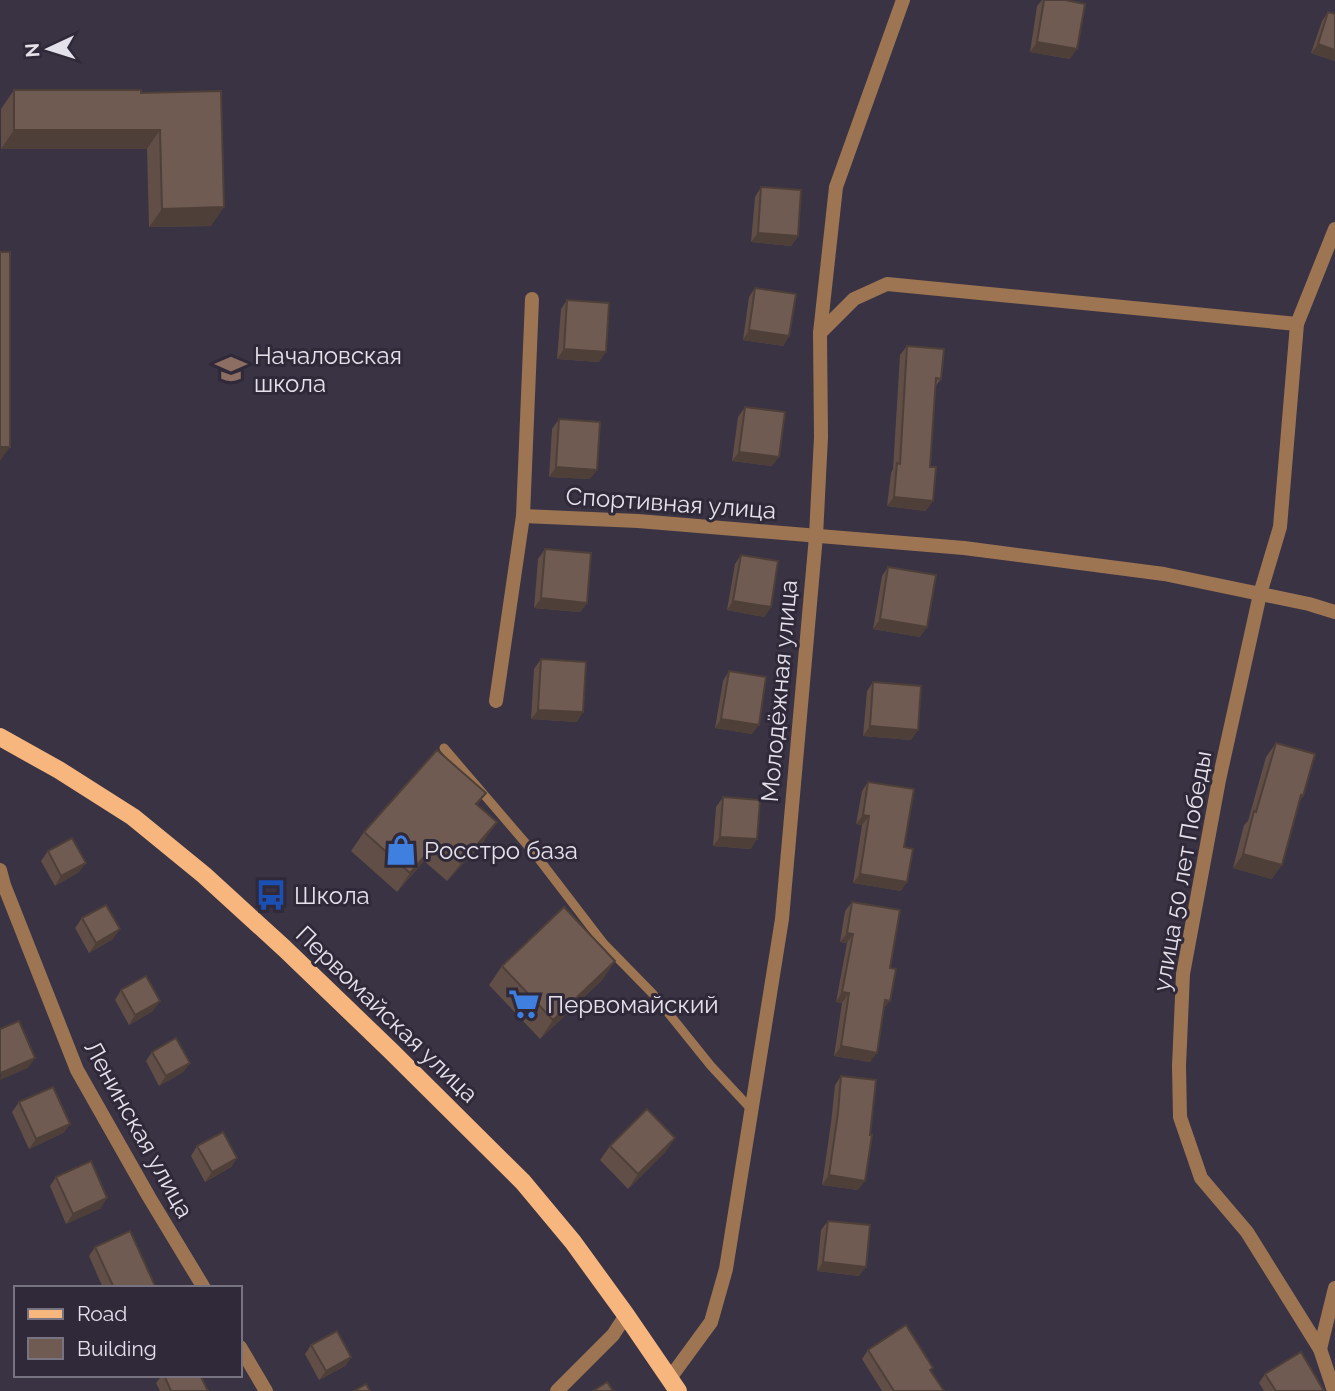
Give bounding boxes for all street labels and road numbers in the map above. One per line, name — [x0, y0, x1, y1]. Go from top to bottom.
street label: Спортивная улица — [565, 481, 777, 525]
street label: Молодёжная улица — [755, 579, 803, 803]
street label: улица 50 лет Победы — [1147, 749, 1217, 993]
street label: Первомайская улица — [290, 920, 484, 1108]
street label: Ленинская улица — [78, 1035, 200, 1223]

